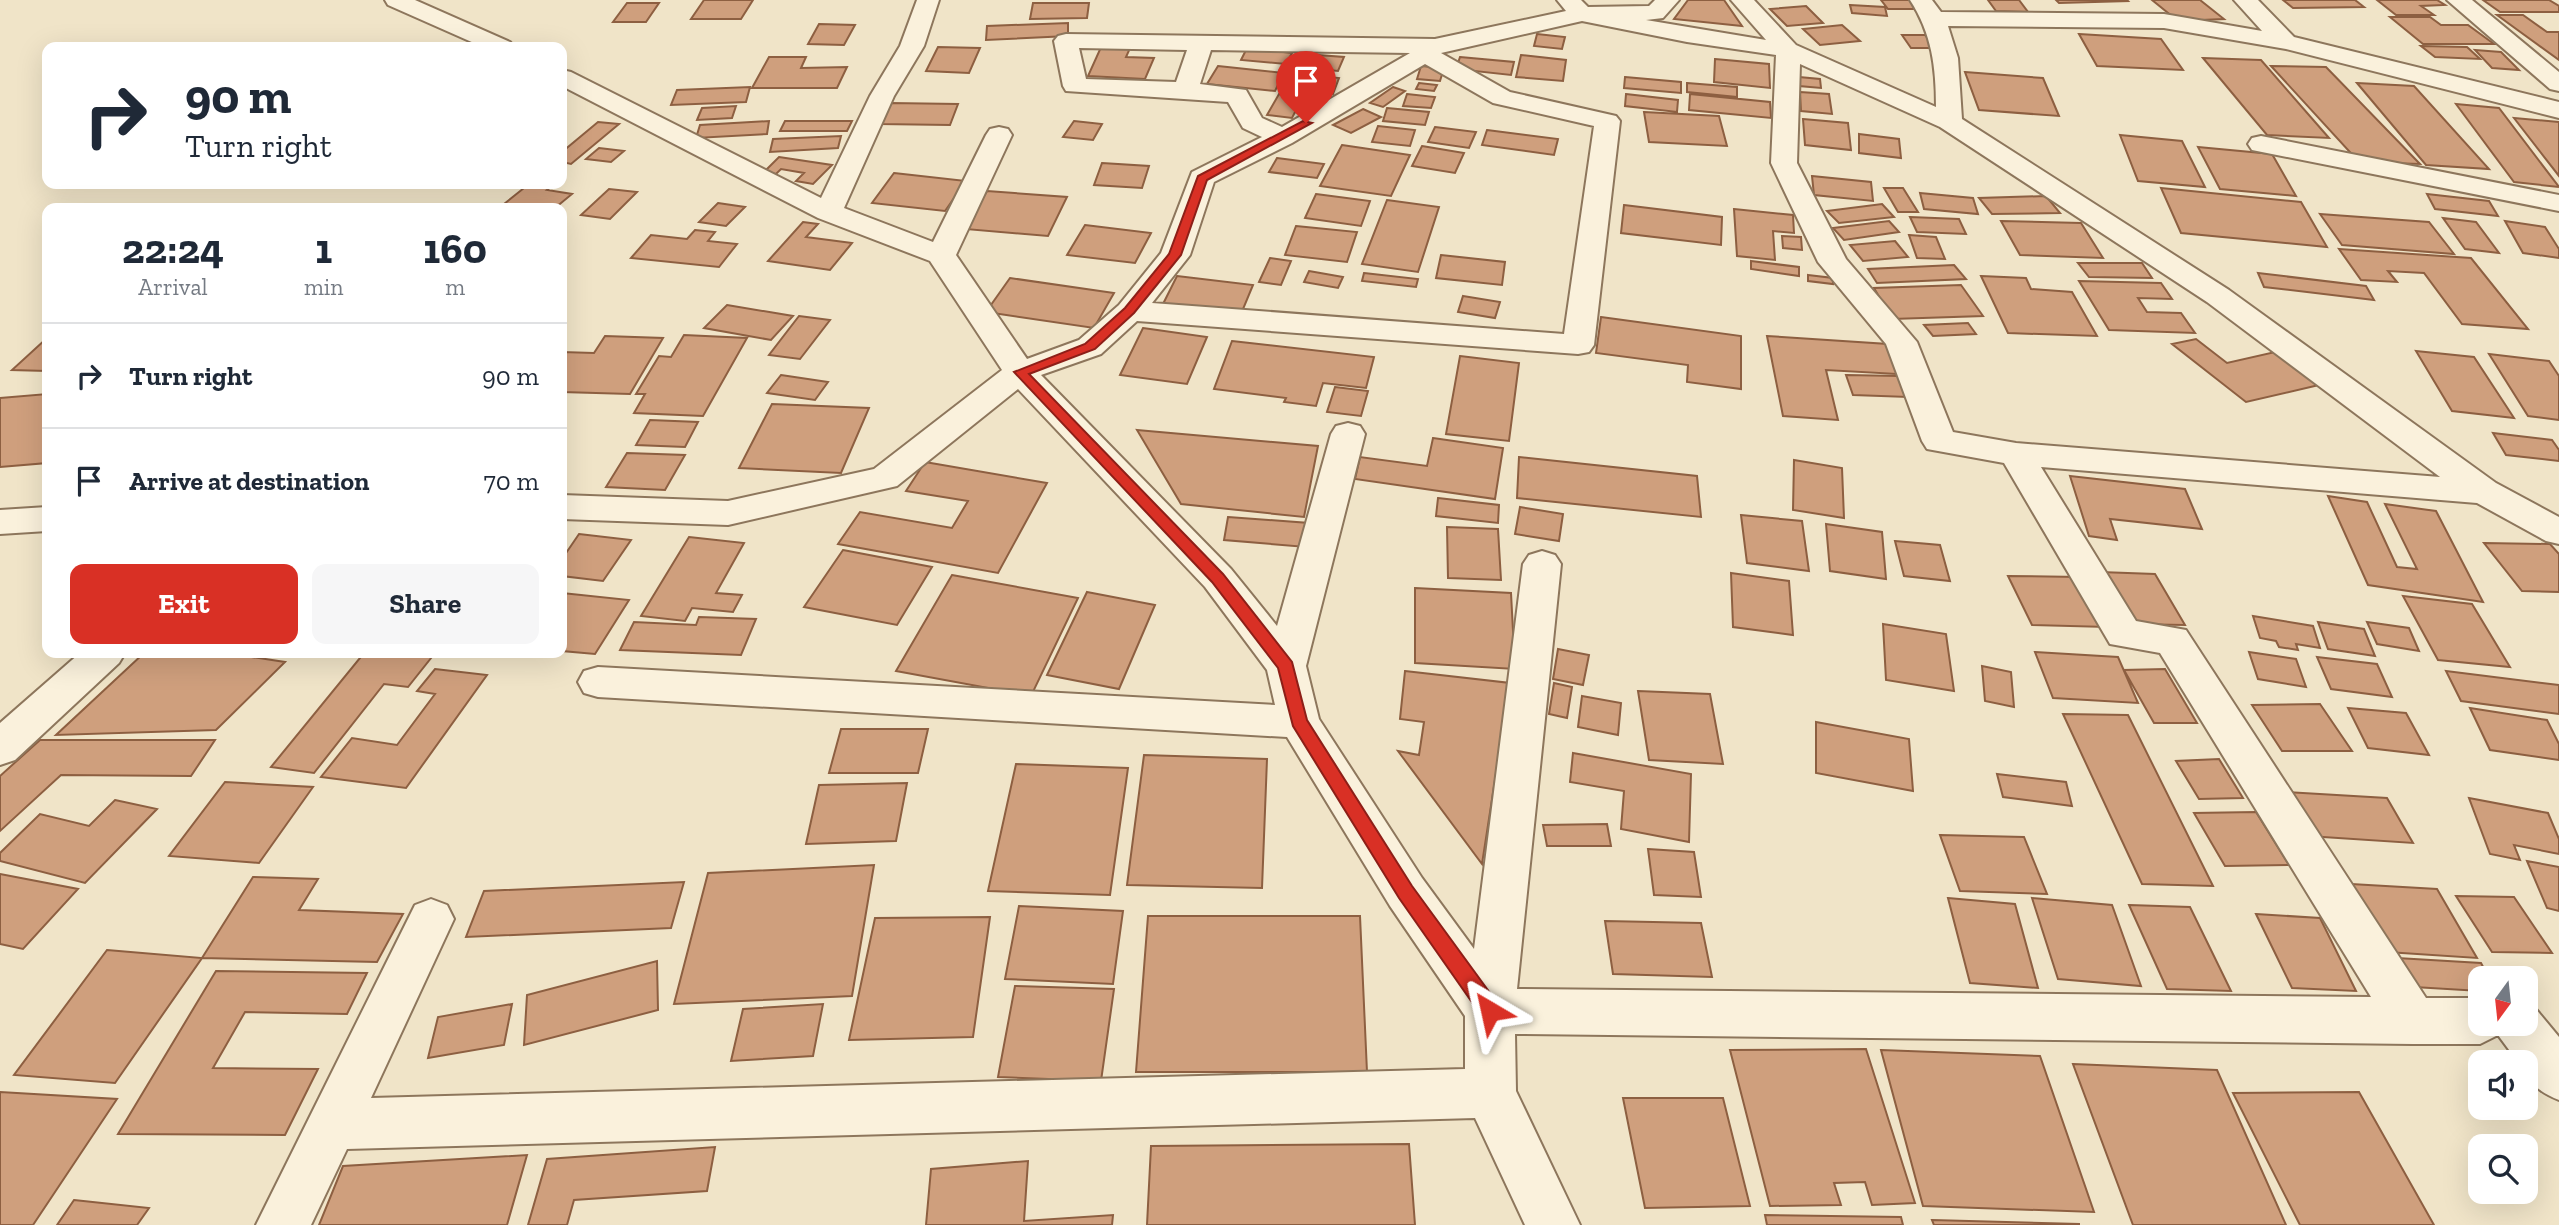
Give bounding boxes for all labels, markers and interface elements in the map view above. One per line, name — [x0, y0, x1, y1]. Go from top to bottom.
pin — [1276, 51, 1336, 123]
icon: arrive — [1287, 62, 1325, 100]
text: 90 m — [185, 67, 292, 126]
icon: right — [70, 70, 161, 161]
text: Turn right — [185, 127, 332, 165]
text: 22:24 — [122, 223, 224, 274]
text: 1 — [315, 223, 332, 274]
text: 160 — [423, 223, 487, 274]
text: Arrival — [138, 273, 208, 301]
text: min — [304, 273, 343, 301]
text: m — [445, 273, 465, 301]
icon: right — [70, 357, 108, 395]
text: Turn right — [129, 360, 252, 392]
text: 90 m — [482, 360, 539, 392]
icon: arrive — [70, 462, 108, 500]
text: Arrive at destination — [129, 465, 369, 497]
text: 70 m — [483, 465, 539, 497]
button: Exit — [70, 564, 298, 644]
button: Share — [312, 564, 539, 644]
north arrow — [2468, 966, 2538, 1036]
map controls — [2468, 966, 2538, 1204]
position arrow — [1453, 974, 1527, 1048]
button: sound — [2468, 1050, 2538, 1120]
button: search — [2468, 1134, 2538, 1204]

